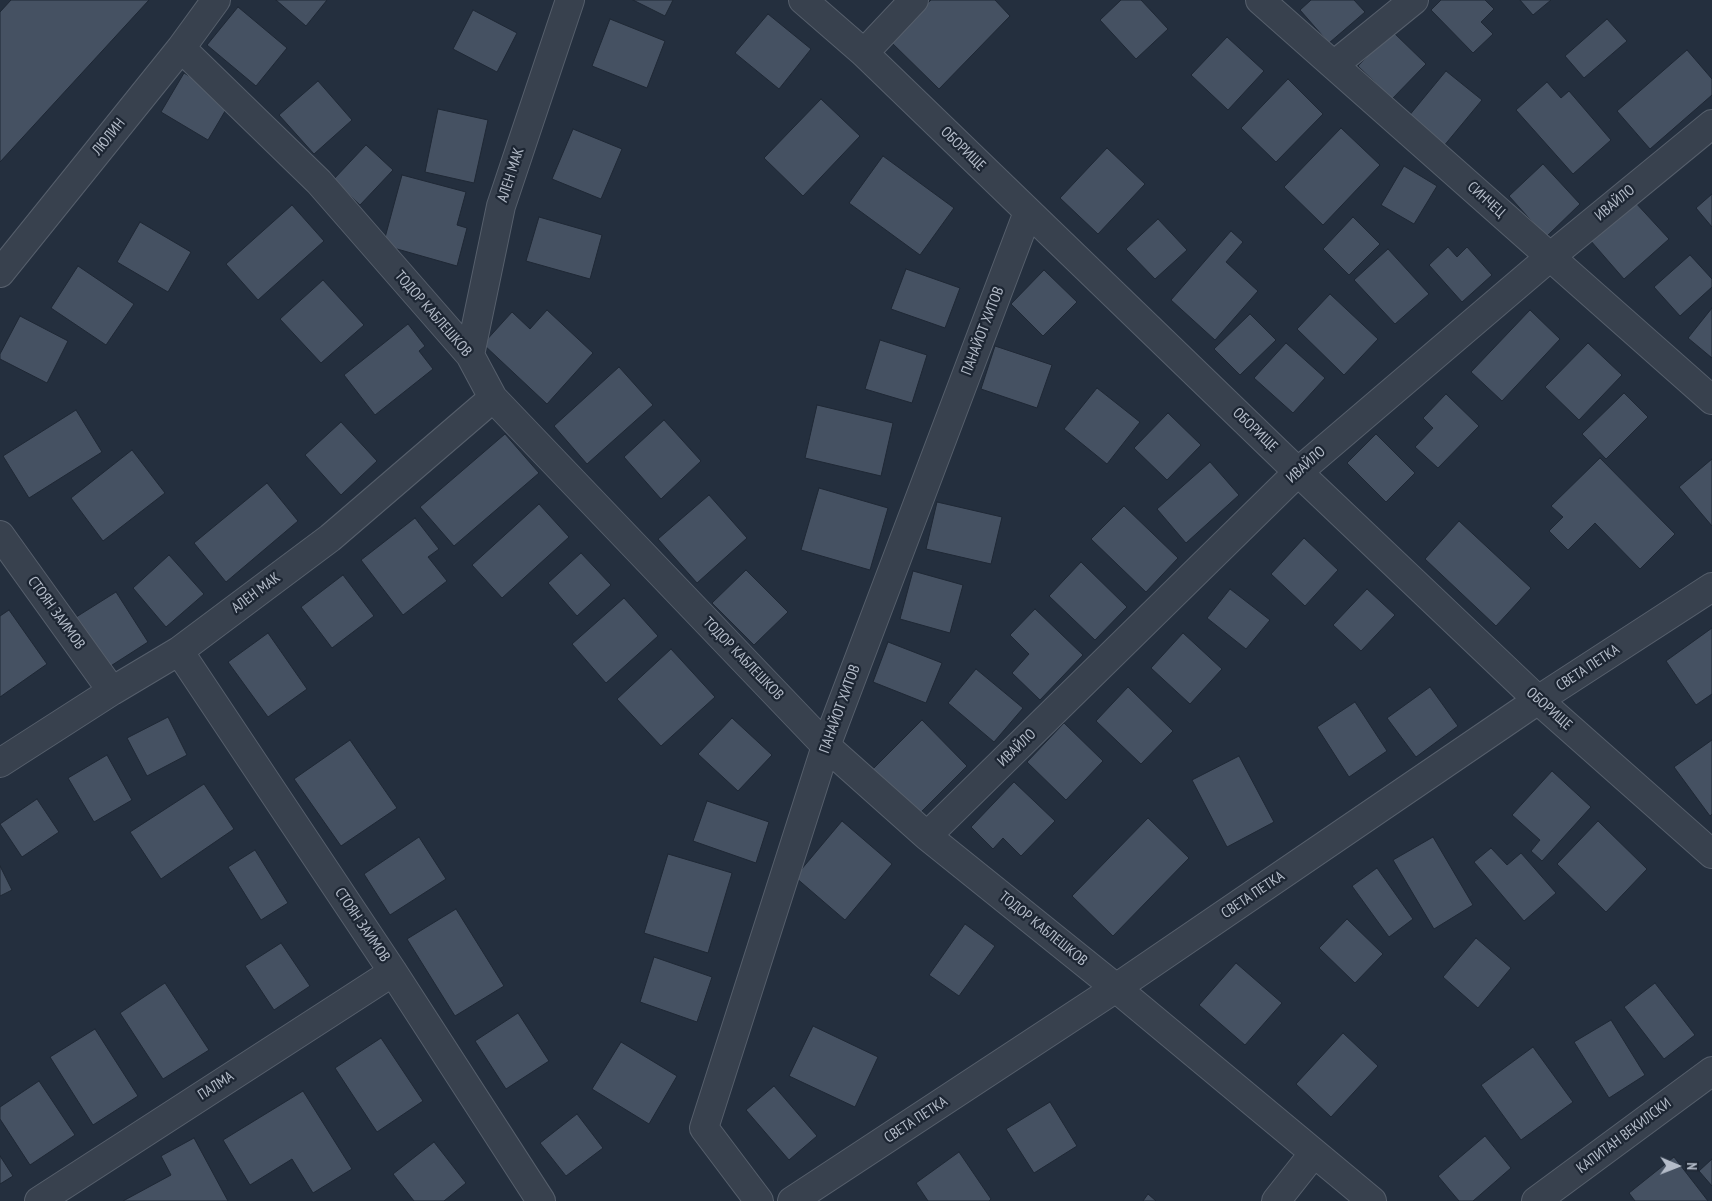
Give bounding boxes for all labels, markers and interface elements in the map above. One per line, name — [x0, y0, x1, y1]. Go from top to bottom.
street label: ЛЮЛИН — [89, 115, 129, 159]
street label: ОБОРИЩЕ — [937, 123, 989, 175]
street label: АЛЕН МАК — [494, 145, 528, 205]
street label: СИНЧЕЦ — [1463, 178, 1509, 222]
street label: ИВАЙЛО — [1592, 181, 1638, 225]
street label: ТОДОР КАБЛЕШКОВ — [391, 267, 475, 361]
street label: ПАНАЙОТ ХИТОВ — [958, 284, 1008, 378]
street label: ОБОРИЩЕ — [1229, 404, 1281, 456]
street label: ИВАЙЛО — [1283, 443, 1329, 487]
street label: АЛЕН МАК — [228, 569, 284, 617]
street label: СТОЯН ЗАИМОВ — [24, 573, 88, 653]
street label: ТОДОР КАБЛЕШКОВ — [699, 614, 787, 704]
street label: СВЕТА ПЕТКА — [1553, 641, 1623, 695]
street label: ПАНАЙОТ ХИТОВ — [816, 662, 864, 756]
street label: ОБОРИЩЕ — [1522, 684, 1576, 734]
street label: ИВАЙЛО — [994, 725, 1040, 771]
street label: СВЕТА ПЕТКА — [1218, 867, 1288, 923]
street label: СТОЯН ЗАИМОВ — [331, 884, 393, 966]
street label: ТОДОР КАБЛЕШКОВ — [995, 888, 1091, 970]
street label: ПАЛМА — [195, 1068, 237, 1104]
street label: СВЕТА ПЕТКА — [881, 1093, 951, 1147]
street label: КАПИТАН ВЕКИЛСКИ — [1573, 1095, 1675, 1177]
north arrow — [1652, 1141, 1702, 1191]
text: N — [1683, 1162, 1701, 1170]

